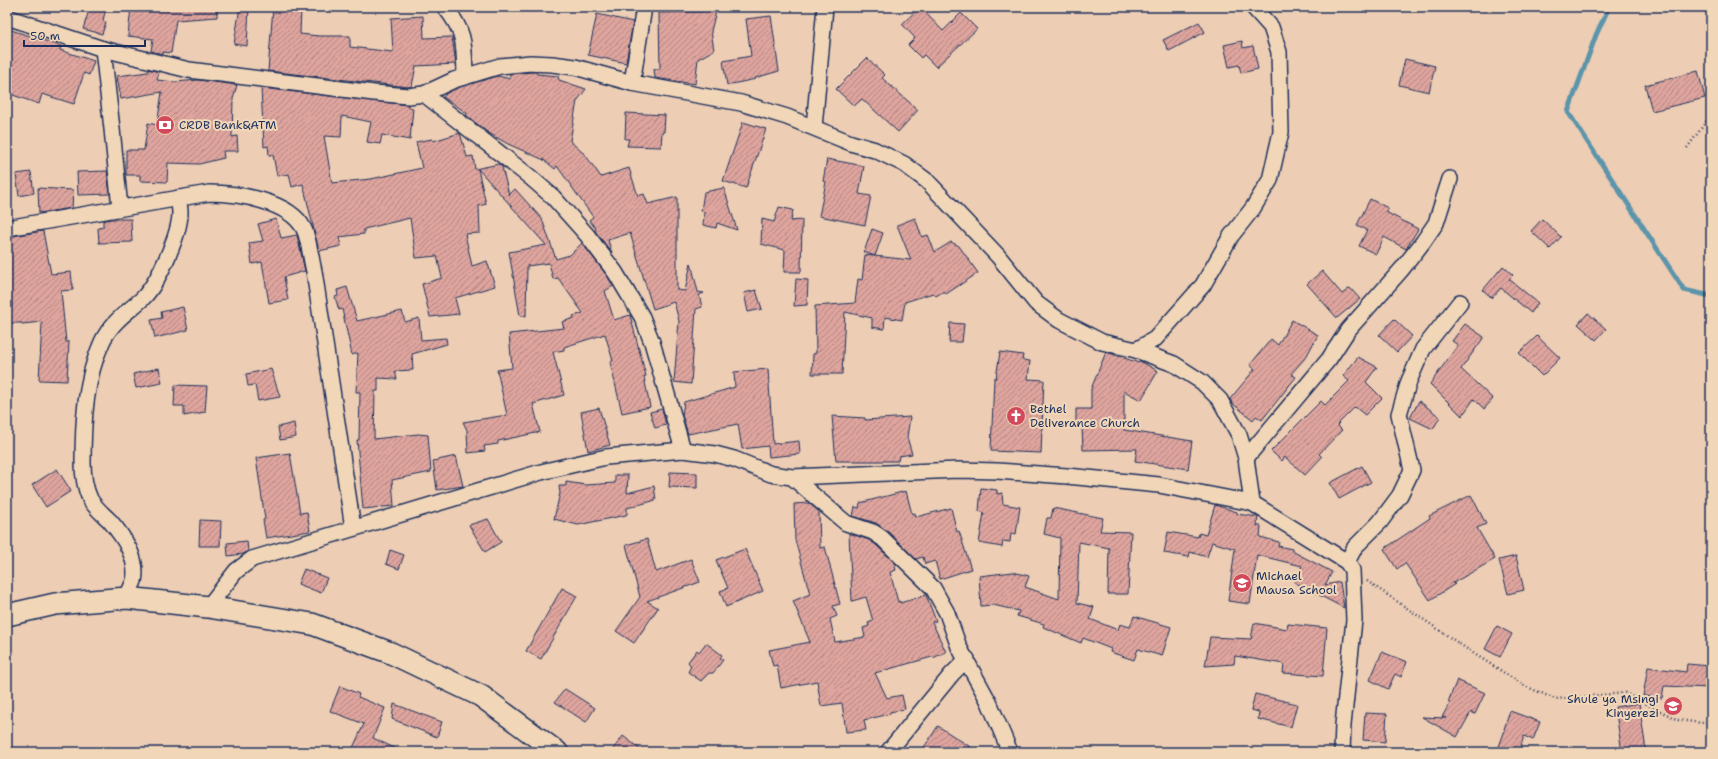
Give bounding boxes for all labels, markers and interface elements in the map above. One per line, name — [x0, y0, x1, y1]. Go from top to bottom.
scale bar — [24, 22, 145, 48]
text: 50 m — [30, 28, 60, 44]
bank icon: CRDB Bank&ATM — [154, 114, 176, 136]
place label: CRDB Bank&ATM — [179, 117, 277, 133]
place label: Bethel Deliverance Church — [1030, 401, 1140, 431]
church icon: Bethel Deliverance Church — [1005, 405, 1027, 427]
place label: Michael Mausa School — [1256, 568, 1337, 598]
school or university icon: Michael Mausa School — [1231, 572, 1253, 594]
place label: Shule ya Msingi Kinyerezi — [1567, 691, 1659, 721]
school or university icon: Shule ya Msingi Kinyerezi — [1662, 695, 1684, 717]

